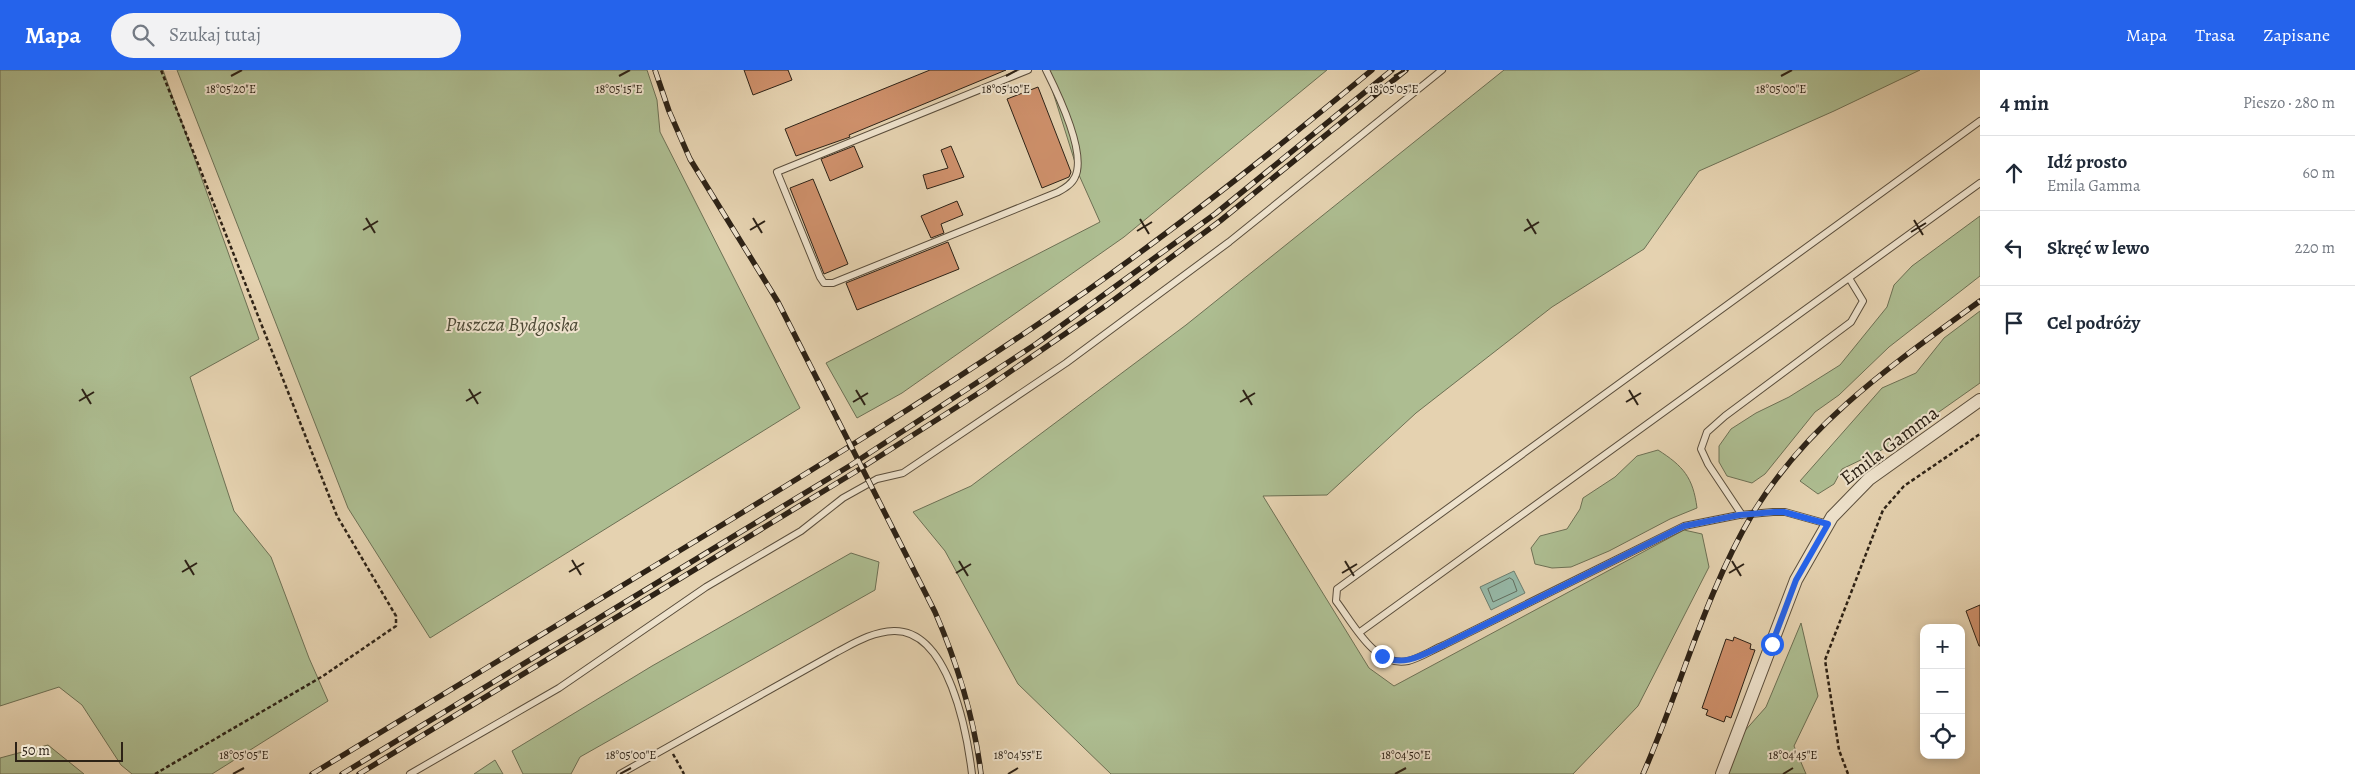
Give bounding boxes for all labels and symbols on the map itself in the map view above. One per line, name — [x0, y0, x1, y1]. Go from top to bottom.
text: 18°05'20"E — [206, 81, 256, 97]
text: 18°05'15"E — [595, 81, 643, 97]
text: 18°05'10"E — [982, 81, 1030, 97]
text: 18°05'05"E — [1369, 81, 1419, 97]
text: 18°05'00"E — [1756, 81, 1806, 97]
park label: Puszcza Bydgoska — [446, 311, 578, 338]
street label: Emila Gamma — [1835, 399, 1945, 491]
route start — [1761, 633, 1784, 656]
route end — [1371, 645, 1394, 668]
scale bar — [15, 739, 122, 762]
text: 18°05'05"E — [219, 747, 269, 763]
text: 18°05'00"E — [606, 747, 656, 763]
text: 18°04'55"E — [994, 747, 1042, 763]
text: 18°04'50"E — [1381, 747, 1431, 763]
text: 18°04'45"E — [1769, 747, 1817, 763]

